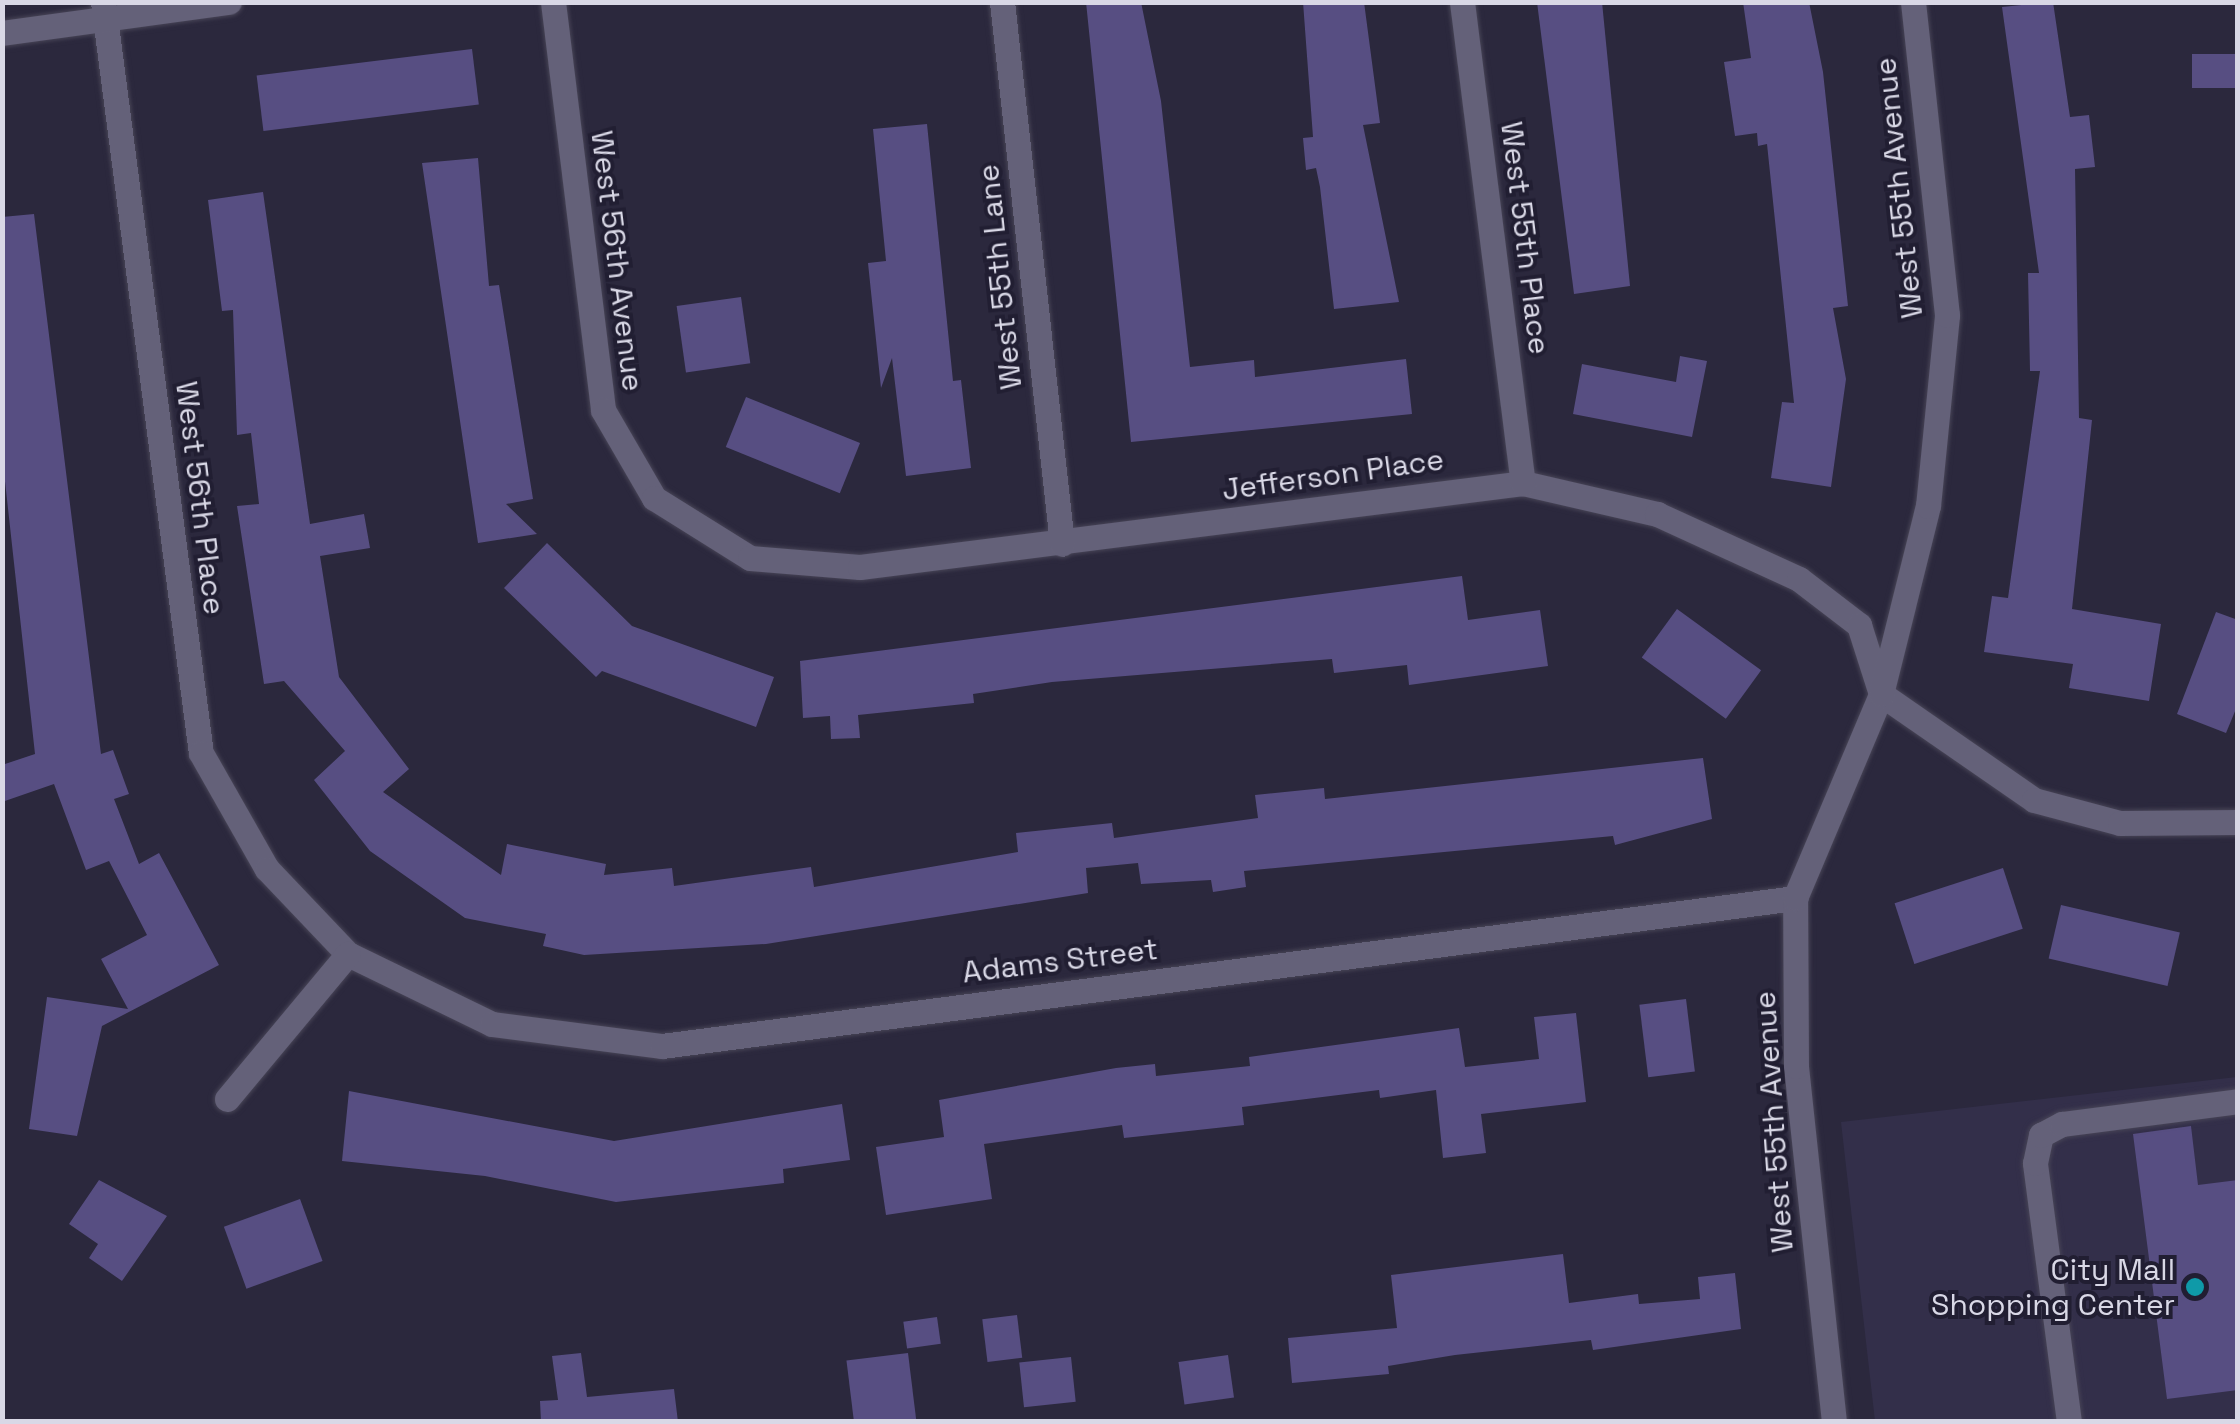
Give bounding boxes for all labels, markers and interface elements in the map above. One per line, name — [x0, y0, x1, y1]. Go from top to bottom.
street label: West 55th Avenue — [1867, 56, 1931, 320]
street label: West 55th Place — [1493, 120, 1557, 356]
street label: West 56th Avenue — [583, 128, 651, 394]
street label: West 55th Lane — [970, 163, 1030, 391]
street label: West 56th Place — [168, 379, 232, 617]
street label: Jefferson Place — [1220, 442, 1446, 508]
street label: Adams Street — [960, 931, 1160, 991]
street label: West 55th Avenue — [1747, 990, 1801, 1254]
place label: City Mall Shopping Center — [1931, 1252, 2175, 1322]
marker: City Mall Shopping Center — [2184, 1276, 2206, 1298]

